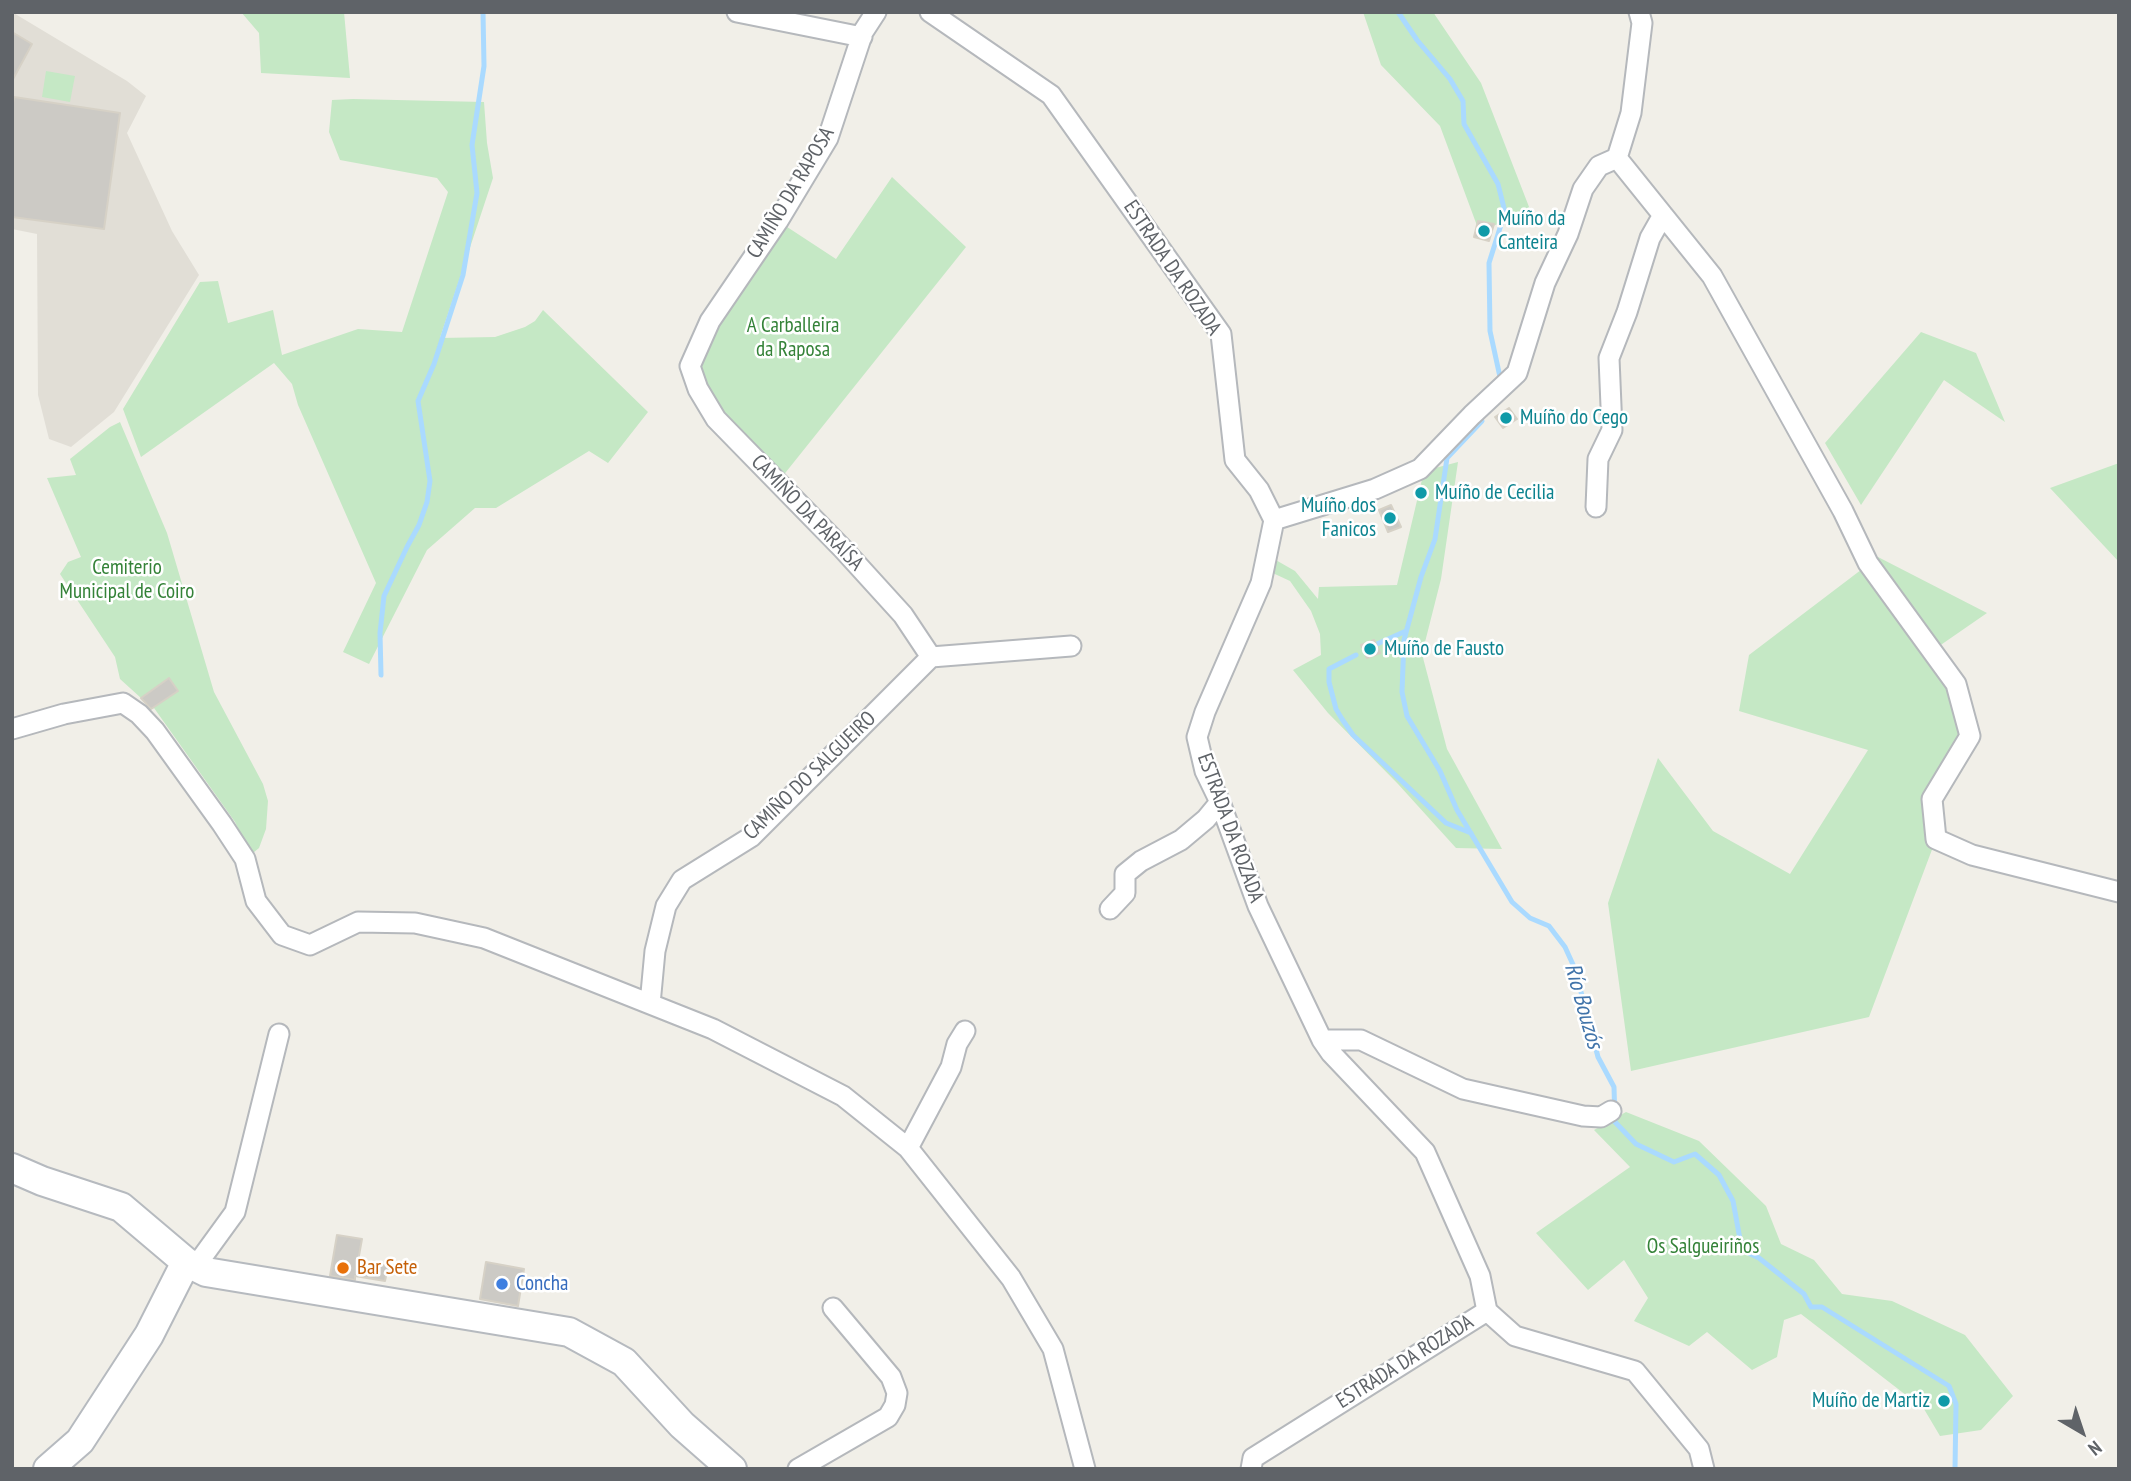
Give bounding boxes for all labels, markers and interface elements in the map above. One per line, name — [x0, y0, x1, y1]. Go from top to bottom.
street label: CAMIÑO DA RAPOSA — [742, 123, 840, 263]
street label: ESTRADA DA ROZADA — [1118, 196, 1226, 340]
place label: Muíño da Canteira — [1498, 206, 1565, 256]
marker: Muíño da Canteira — [1476, 223, 1492, 239]
park label: A Carballeira da Raposa — [747, 313, 839, 363]
place label: Muíño do Cego — [1520, 405, 1628, 431]
marker: Muíño do Cego — [1498, 410, 1514, 426]
street label: CAMIÑO DA PARAÍSA — [745, 450, 869, 576]
place label: Muíño de Cecilia — [1435, 480, 1554, 506]
marker: Muíño de Cecilia — [1413, 485, 1429, 501]
place label: Muíño dos Fanicos — [1301, 493, 1376, 543]
marker: Muíño dos Fanicos — [1382, 510, 1398, 526]
park label: Cemiterio Municipal de Coiro — [60, 555, 194, 605]
place label: Muíño de Fausto — [1384, 636, 1504, 662]
marker: Muíño de Fausto — [1362, 641, 1378, 657]
street label: CAMIÑO DO SALGUEIRO — [739, 706, 881, 846]
street label: ESTRADA DA ROZADA — [1191, 750, 1269, 906]
water label: Río Bouzós — [1558, 960, 1608, 1052]
park label: Os Salgueiriños — [1647, 1234, 1759, 1260]
place label: Bar Sete — [357, 1255, 417, 1281]
marker: Bar Sete — [335, 1260, 351, 1276]
place label: Concha — [516, 1271, 568, 1297]
marker: Concha — [494, 1276, 510, 1292]
street label: ESTRADA DA ROZADA — [1332, 1310, 1478, 1414]
place label: Muíño de Martiz — [1812, 1388, 1930, 1414]
marker: Muíño de Martiz — [1936, 1393, 1952, 1409]
north arrow — [2047, 1397, 2117, 1467]
text: N — [2084, 1436, 2107, 1461]

